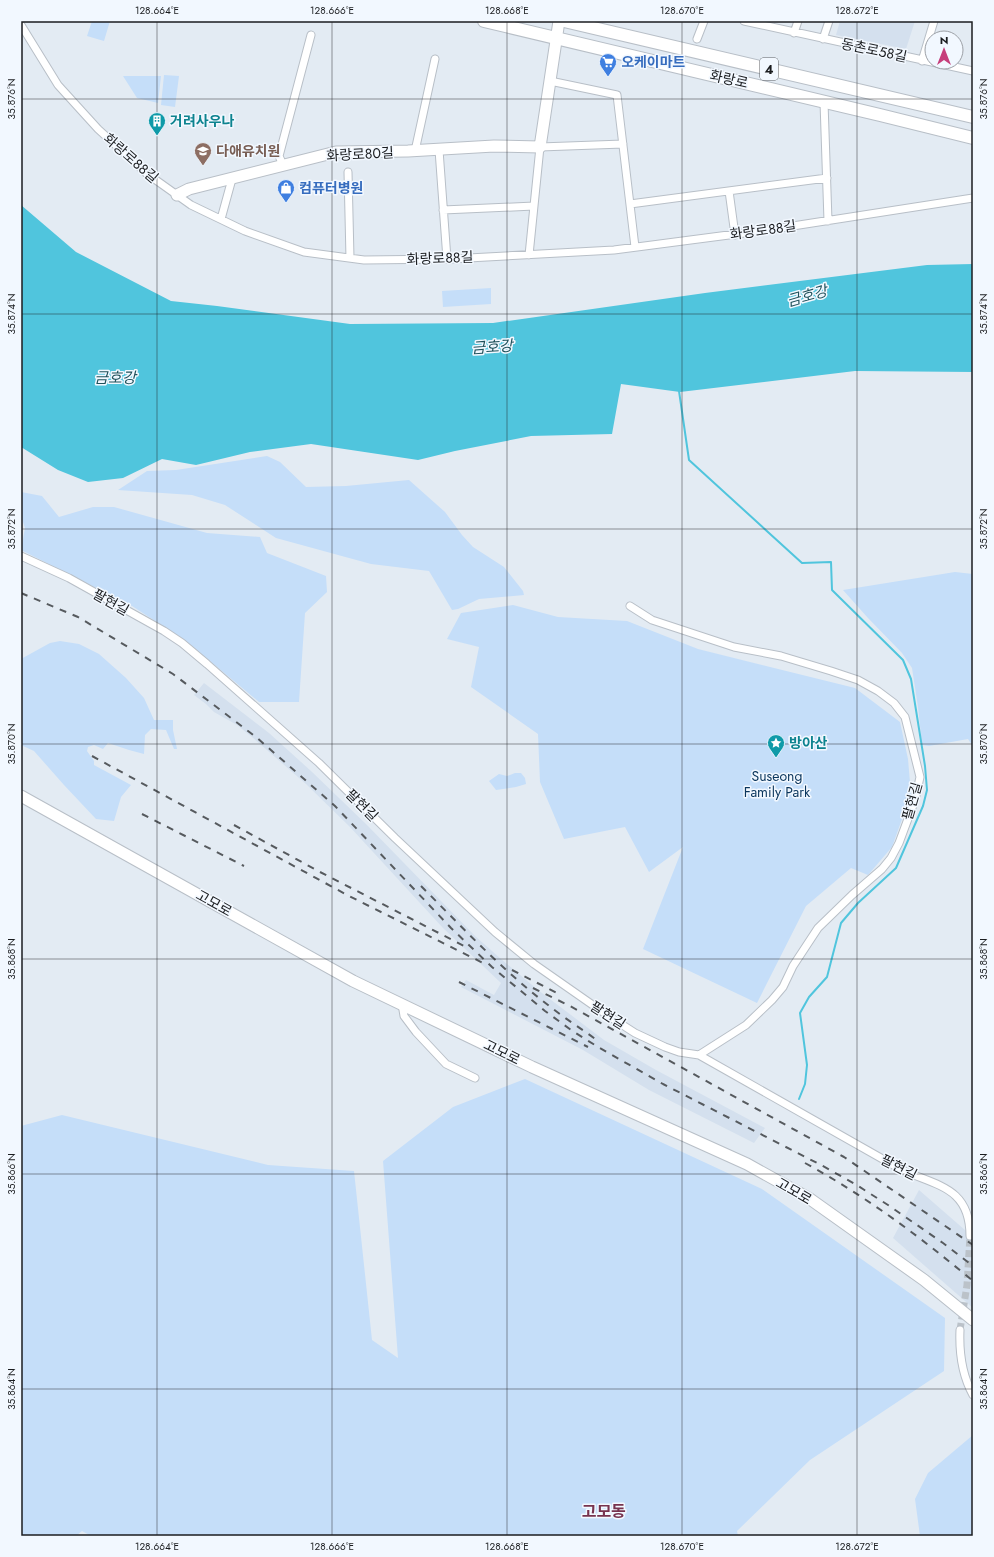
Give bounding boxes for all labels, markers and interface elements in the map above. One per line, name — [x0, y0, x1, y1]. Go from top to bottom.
text: 128.664°E — [135, 3, 179, 18]
text: 128.666°E — [310, 3, 354, 18]
text: 128.668°E — [485, 3, 529, 18]
text: 128.670°E — [660, 3, 704, 18]
text: 128.672°E — [835, 3, 879, 18]
north arrow — [924, 30, 964, 70]
text: N — [940, 32, 948, 48]
street label: 동촌로58길 — [839, 33, 909, 67]
supermarket icon: 오케이마트 — [598, 52, 618, 77]
place label: 오케이마트 — [621, 52, 686, 72]
road number: 4 — [760, 58, 778, 80]
street label: 화랑로 — [708, 65, 750, 93]
text: 35.876°N — [4, 79, 19, 119]
text: 35.876°N — [976, 79, 991, 119]
building icon: 거려사우나 — [147, 111, 167, 136]
place label: 거려사우나 — [170, 111, 235, 131]
street label: 화랑로88길 — [99, 129, 163, 187]
school or university icon: 다애유치원 — [193, 141, 213, 166]
place label: 다애유치원 — [216, 141, 280, 161]
street label: 화랑로80길 — [326, 142, 394, 166]
shop icon: 컴퓨터병원 — [276, 178, 296, 203]
place label: 컴퓨터병원 — [299, 178, 363, 198]
street label: 화랑로88길 — [729, 215, 797, 245]
street label: 화랑로88길 — [406, 247, 474, 269]
water label: 금호강 — [784, 279, 832, 312]
text: 35.874°N — [4, 293, 19, 335]
text: 35.874°N — [976, 293, 991, 335]
water label: 금호강 — [471, 334, 516, 359]
water label: 금호강 — [94, 367, 138, 389]
text: 35.872°N — [4, 509, 19, 549]
text: 35.872°N — [976, 509, 991, 549]
street label: 팔현길 — [89, 584, 133, 620]
text: 35.870°N — [4, 723, 19, 765]
text: 35.870°N — [976, 723, 991, 765]
place icon: 방아산 — [766, 733, 786, 758]
place label: 방아산 — [789, 733, 828, 753]
park label: Suseong Family Park — [744, 766, 811, 802]
street label: 팔현길 — [897, 780, 927, 822]
street label: 팔현길 — [341, 784, 383, 826]
street label: 고모로 — [192, 885, 236, 921]
text: 35.868°N — [4, 938, 19, 980]
text: 35.868°N — [976, 938, 991, 980]
street label: 팔현길 — [586, 996, 630, 1034]
street label: 고모로 — [480, 1035, 524, 1070]
street label: 팔현길 — [877, 1149, 921, 1185]
text: 35.866°N — [4, 1153, 19, 1195]
text: 35.866°N — [976, 1153, 991, 1195]
street label: 고모로 — [772, 1173, 816, 1209]
text: 35.864°N — [4, 1368, 19, 1410]
text: 35.864°N — [976, 1368, 991, 1410]
district label: 고모동 — [582, 1500, 626, 1523]
text: 128.664°E — [135, 1539, 179, 1554]
text: 128.666°E — [310, 1539, 354, 1554]
text: 128.668°E — [485, 1539, 529, 1554]
text: 128.670°E — [660, 1539, 704, 1554]
text: 128.672°E — [835, 1539, 879, 1554]

